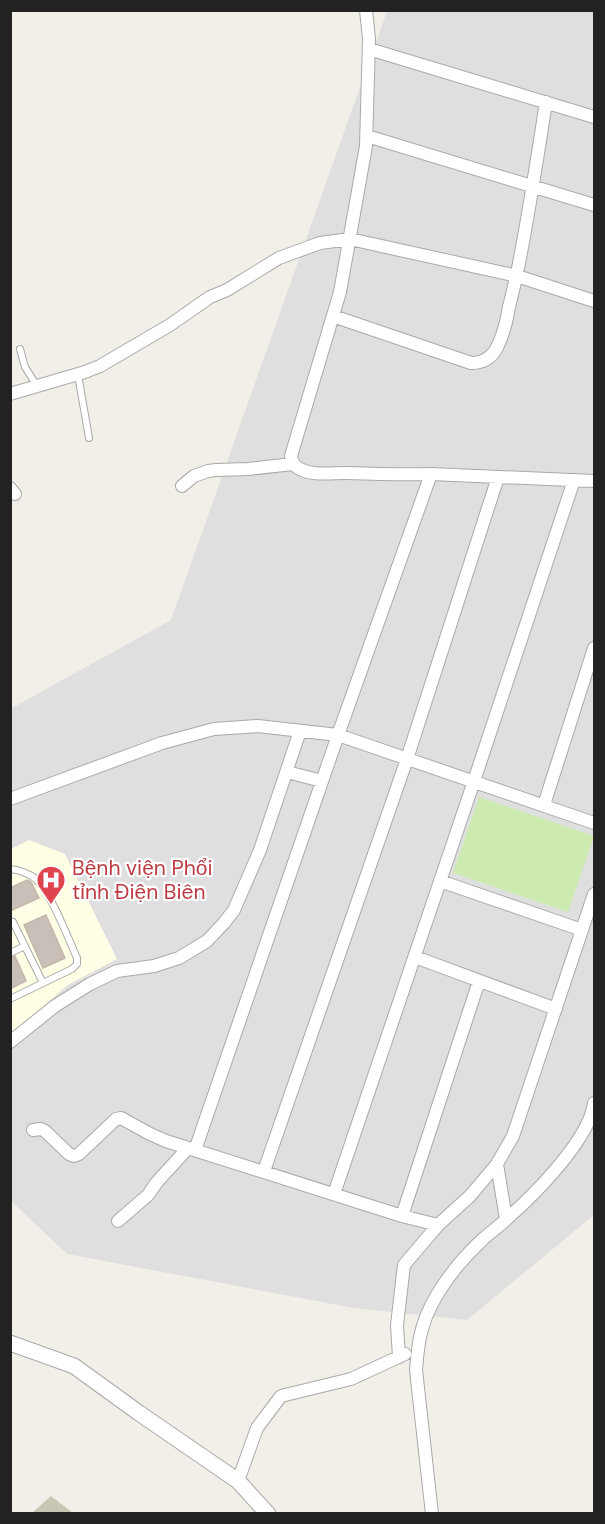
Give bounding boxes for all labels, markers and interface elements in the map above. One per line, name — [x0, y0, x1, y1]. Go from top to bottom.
place label: Bệnh viện Phổi tỉnh Điện Biên — [72, 854, 212, 906]
hospital icon: Bệnh viện Phổi tỉnh Điện Biên — [35, 864, 67, 906]

